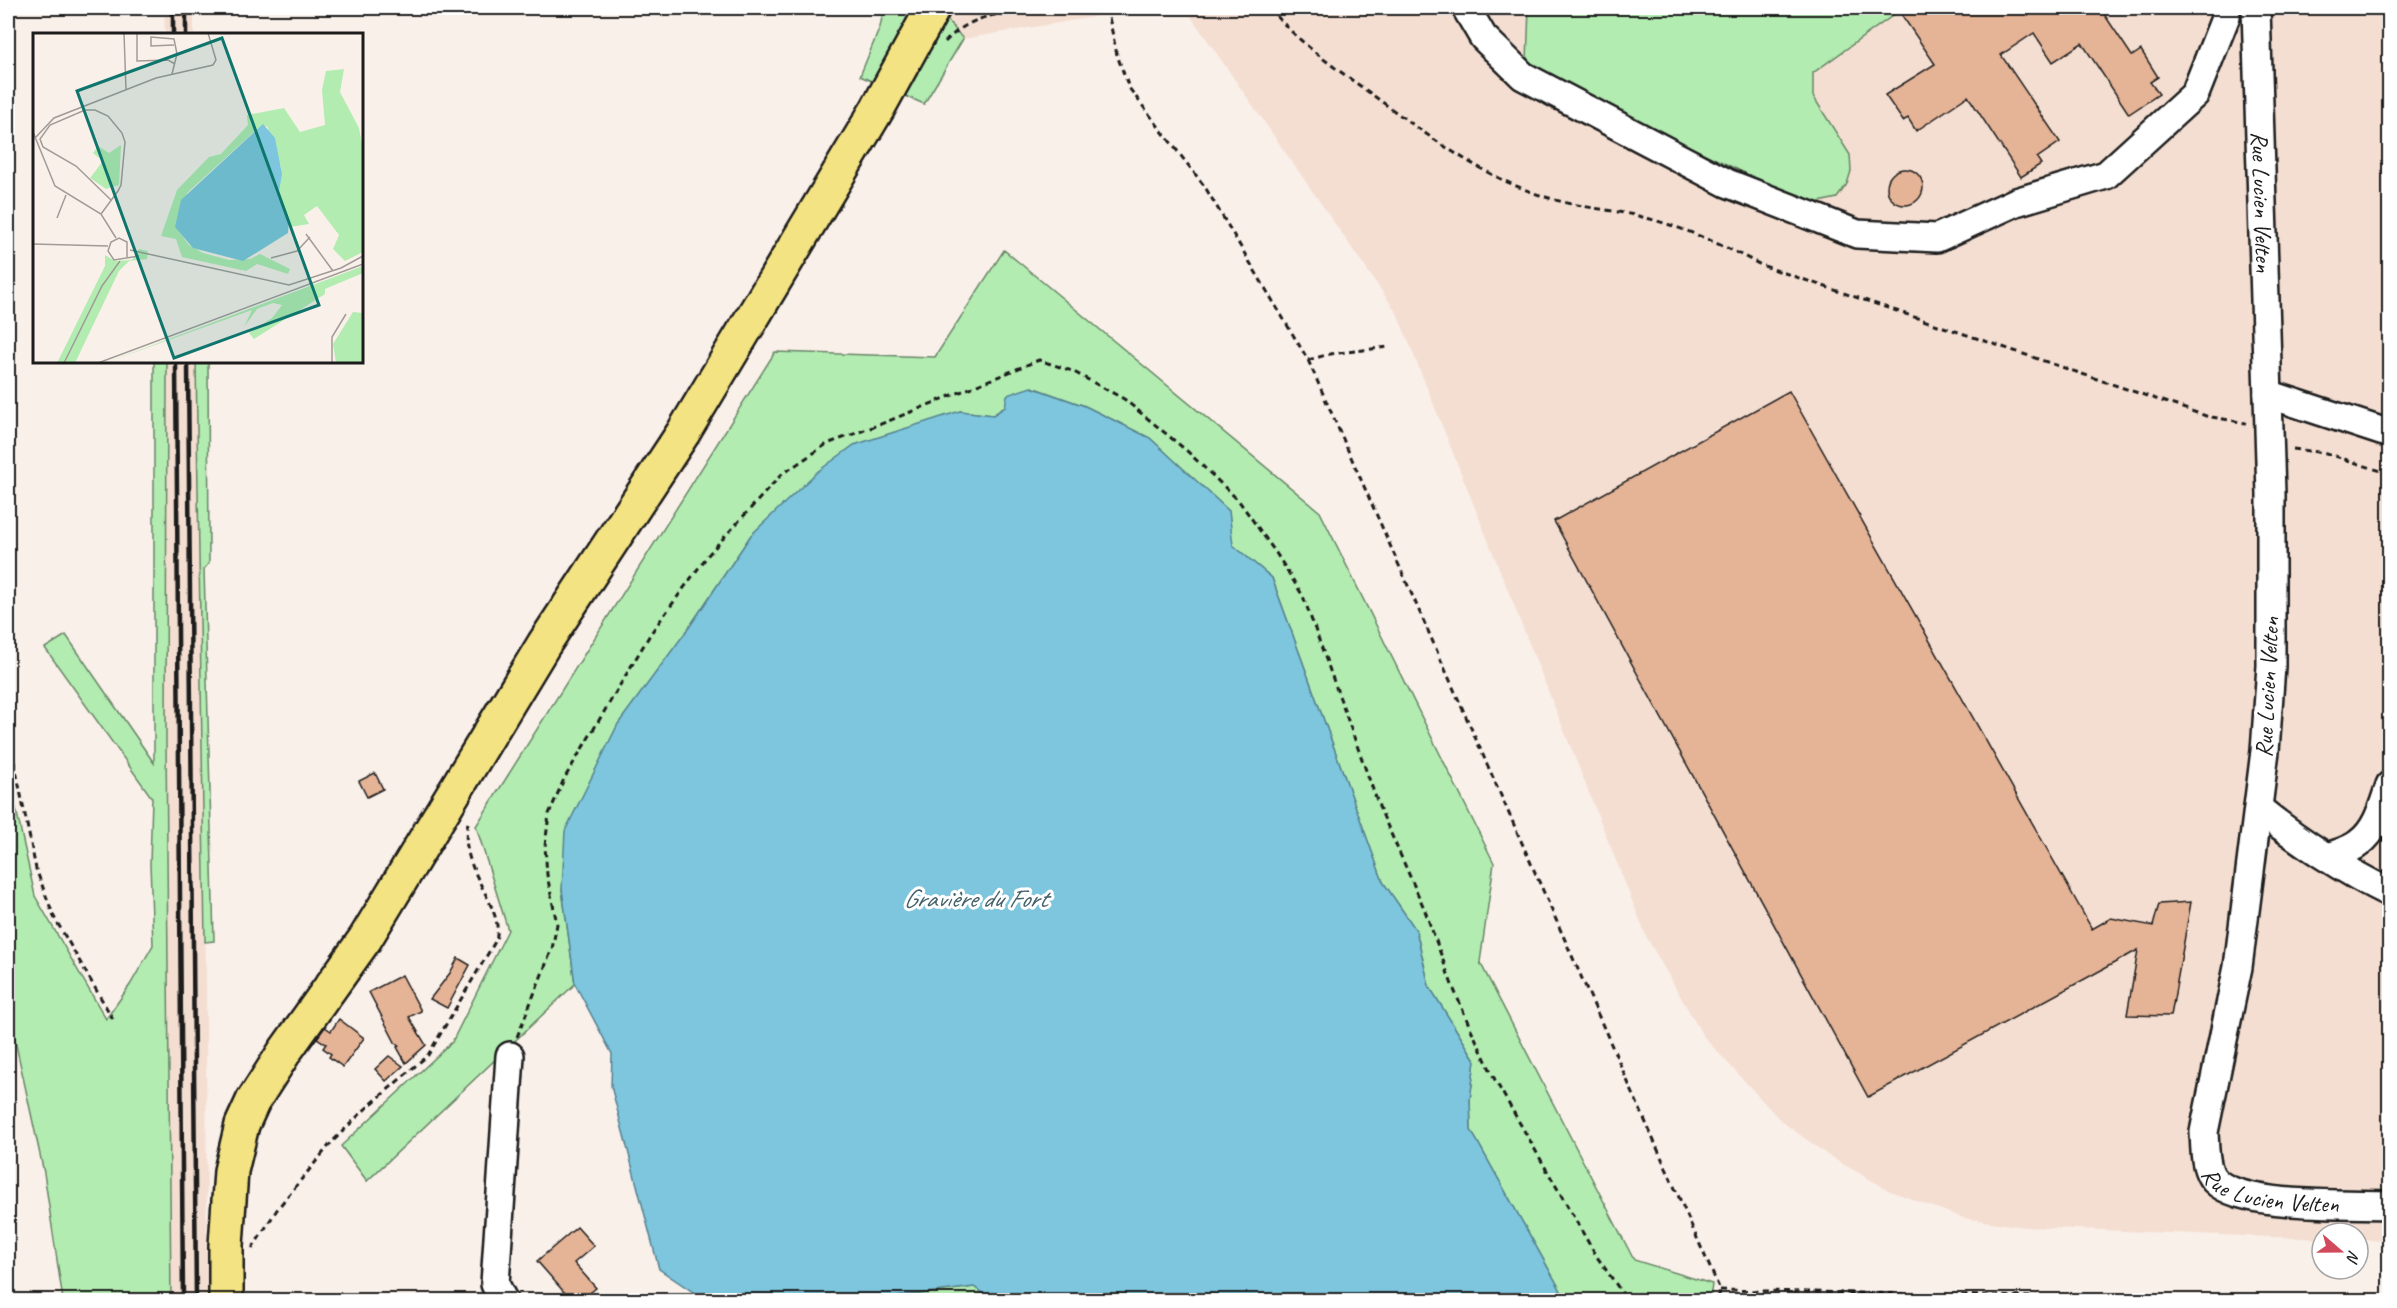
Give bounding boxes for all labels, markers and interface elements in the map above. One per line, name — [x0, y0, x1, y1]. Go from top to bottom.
inset map — [33, 33, 363, 363]
street label: Rue Lucien Velten — [2245, 131, 2279, 273]
street label: Rue Lucien Velten — [2248, 616, 2286, 758]
water label: Gravière du Fort — [903, 882, 1052, 915]
street label: Rue Lucien Velten — [2195, 1163, 2339, 1219]
north arrow — [2310, 1221, 2370, 1281]
text: N — [2341, 1248, 2364, 1267]

